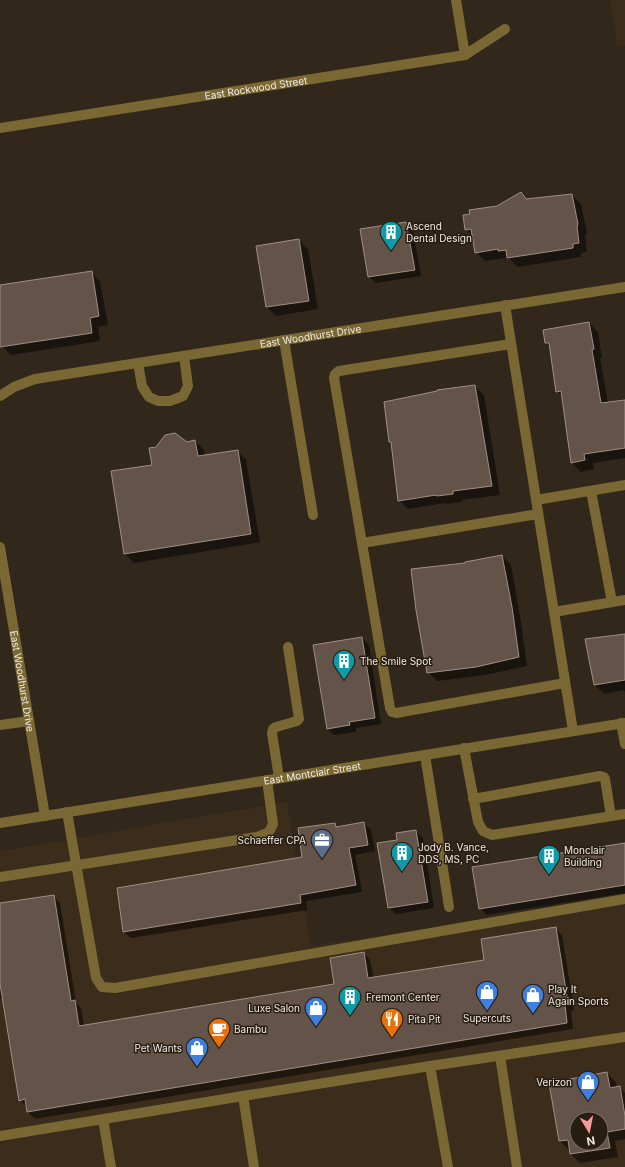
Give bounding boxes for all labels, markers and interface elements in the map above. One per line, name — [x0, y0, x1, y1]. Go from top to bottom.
street label: East Rockwood Street — [204, 74, 309, 102]
building icon: Ascend Dental Design — [378, 219, 404, 252]
place label: Ascend Dental Design — [406, 220, 472, 244]
street label: East Woodhurst Drive — [259, 322, 362, 350]
street label: East Woodhurst Drive — [8, 630, 37, 733]
building icon: The Smile Spot — [331, 648, 357, 681]
place label: The Smile Spot — [360, 655, 432, 667]
street label: East Montclair Street — [263, 759, 362, 787]
office icon: Schaeffer CPA — [309, 827, 335, 860]
place label: Schaeffer CPA — [238, 834, 306, 846]
building icon: Jody B. Vance, DDS, MS, PC — [389, 840, 415, 873]
place label: Jody B. Vance, DDS, MS, PC — [418, 841, 489, 865]
building icon: Monclair Building — [536, 843, 562, 876]
place label: Monclair Building — [564, 844, 605, 868]
shop icon: Supercuts — [474, 979, 500, 1012]
shop icon: Play It Again Sports — [520, 982, 546, 1015]
place label: Play It Again Sports — [548, 983, 609, 1007]
building icon: Fremont Center — [337, 984, 363, 1017]
place label: Fremont Center — [366, 991, 440, 1003]
shop icon: Luxe Salon — [303, 995, 329, 1028]
place label: Luxe Salon — [248, 1002, 300, 1014]
restaurant icon: Pita Pit — [379, 1006, 405, 1039]
place label: Supercuts — [463, 1012, 511, 1024]
place label: Pita Pit — [408, 1013, 441, 1025]
cafe icon: Bambu — [206, 1016, 232, 1049]
place label: Bambu — [234, 1023, 267, 1035]
shop icon: Pet Wants — [184, 1035, 210, 1068]
place label: Pet Wants — [134, 1042, 182, 1054]
shop icon: Verizon — [575, 1069, 601, 1102]
place label: Verizon — [536, 1076, 572, 1088]
north arrow — [569, 1111, 609, 1151]
text: N — [585, 1133, 596, 1148]

